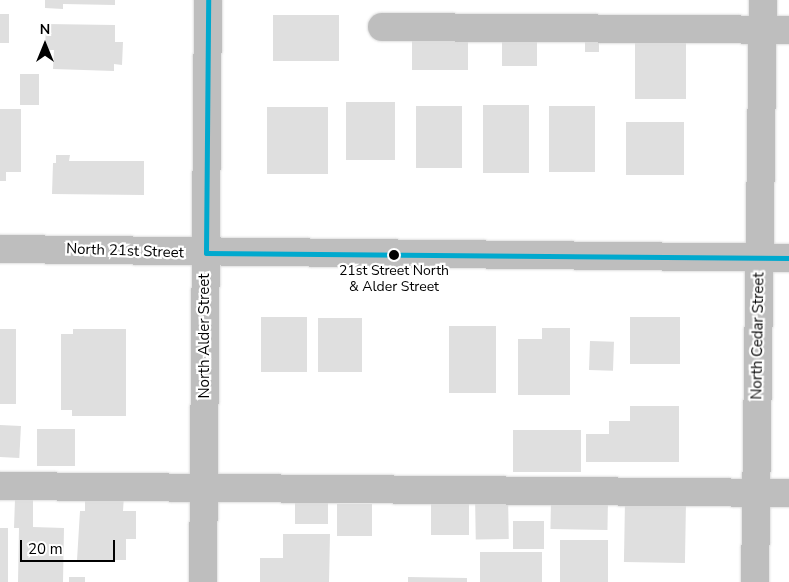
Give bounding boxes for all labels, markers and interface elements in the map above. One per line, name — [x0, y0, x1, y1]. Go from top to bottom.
north arrow — [20, 20, 70, 70]
text: N — [40, 20, 50, 39]
street label: North 21st Street — [66, 240, 184, 262]
marker: 21st Street North & Alder Street — [389, 250, 399, 260]
place label: 21st Street North & Alder Street — [339, 263, 449, 296]
street label: North Cedar Street — [748, 272, 768, 400]
street label: North Alder Street — [196, 273, 214, 399]
scale bar — [22, 530, 118, 562]
text: 20 m — [28, 539, 63, 559]

